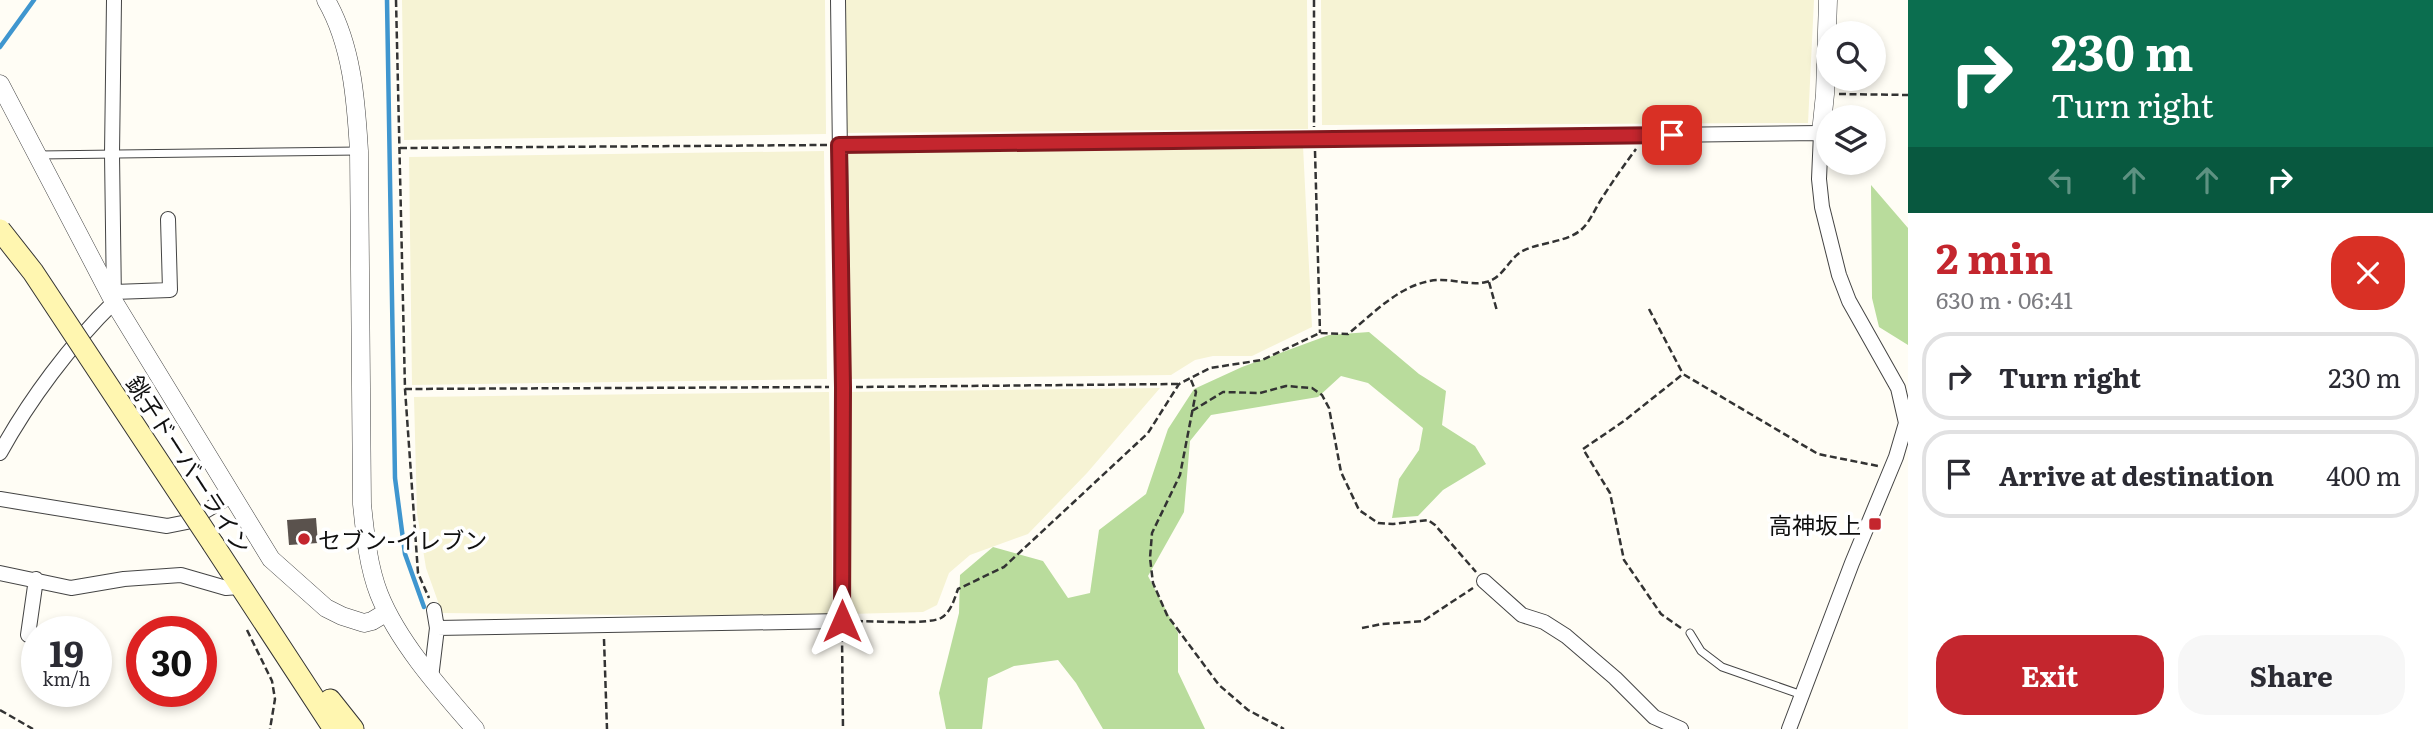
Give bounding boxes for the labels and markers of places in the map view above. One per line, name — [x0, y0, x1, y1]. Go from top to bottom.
pin — [1642, 105, 1702, 165]
place label: 高神坂上 — [1769, 507, 1861, 541]
marker: 高神坂上 — [1867, 516, 1883, 532]
place label: セブン-イレブン — [318, 522, 487, 556]
marker: セブン-イレブン — [296, 531, 312, 547]

